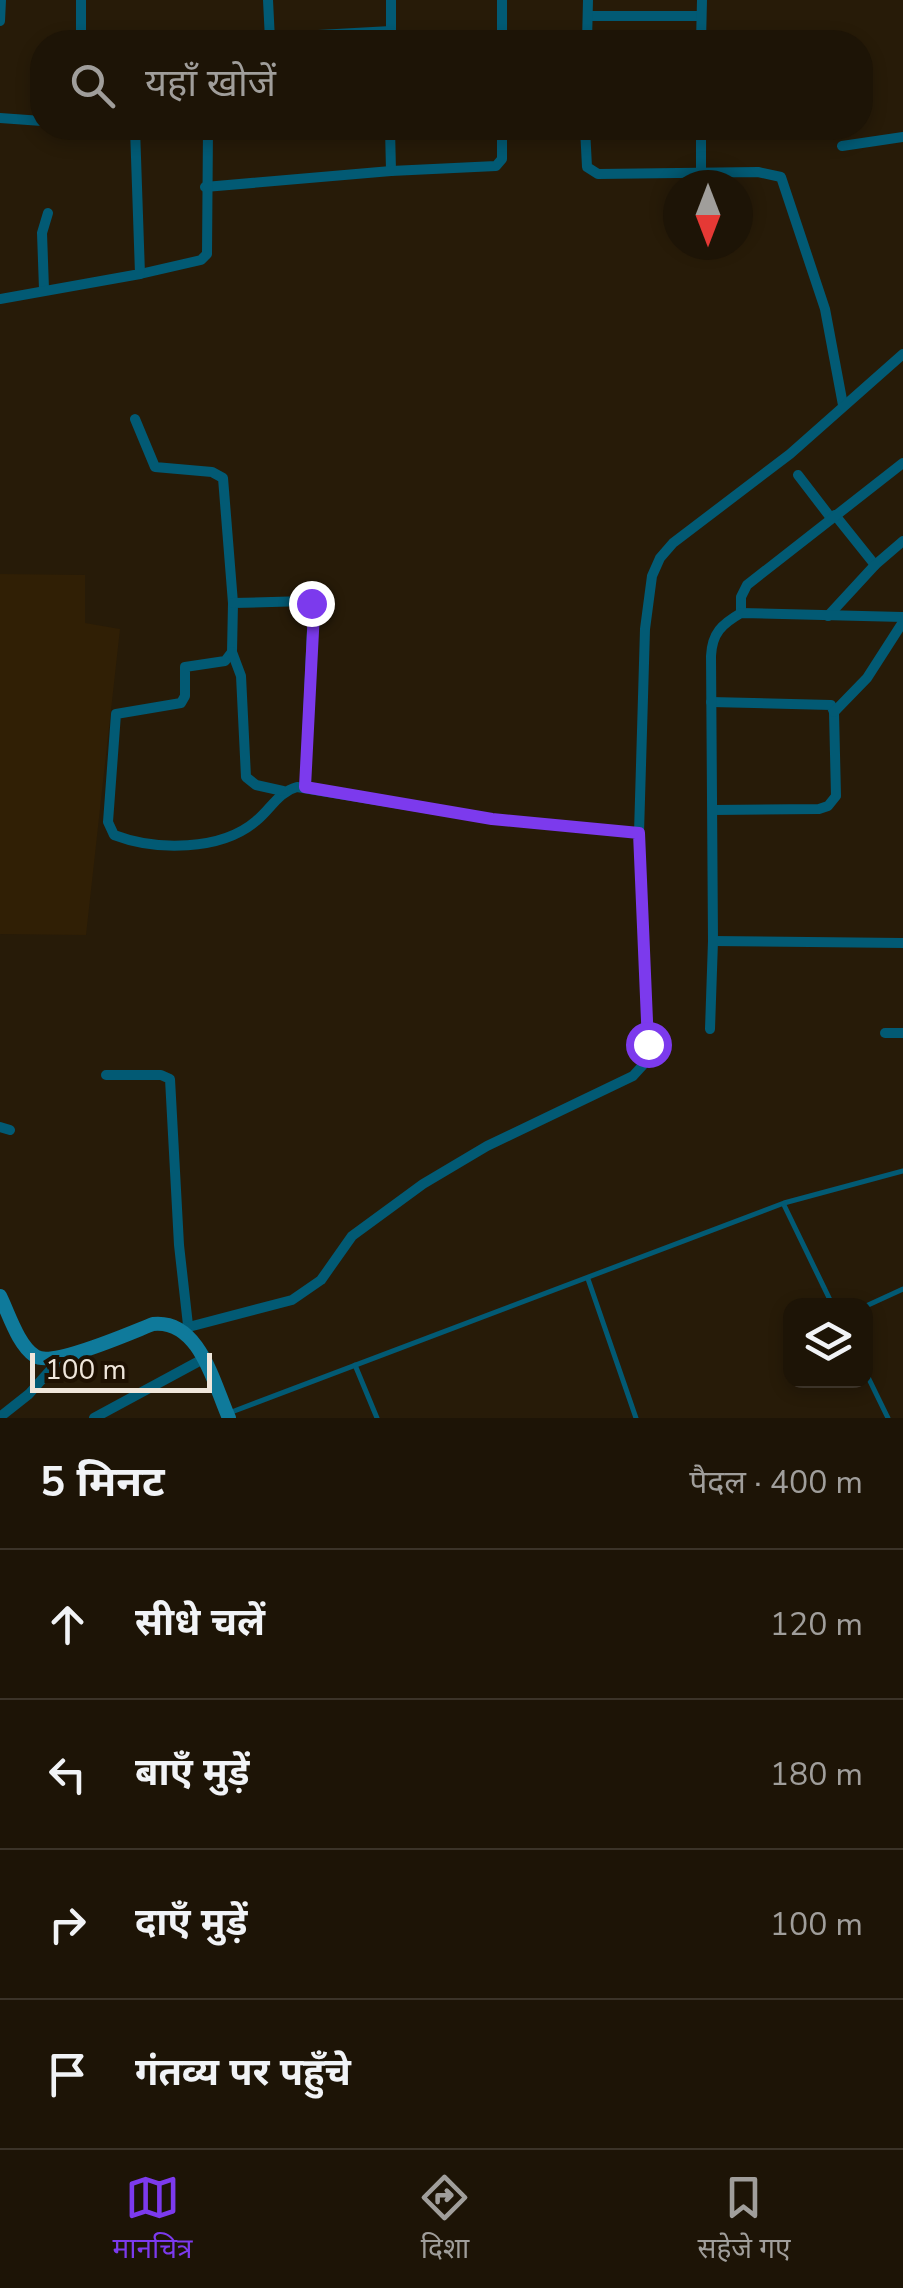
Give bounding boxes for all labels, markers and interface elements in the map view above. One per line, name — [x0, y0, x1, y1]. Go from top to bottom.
search box — [30, 30, 873, 140]
icon: search — [65, 58, 120, 113]
text: यहाँ खोजें — [145, 58, 276, 109]
north arrow — [663, 170, 753, 260]
route end — [289, 581, 335, 627]
route start — [626, 1022, 672, 1068]
map controls — [783, 1298, 873, 1388]
button: layers — [783, 1298, 873, 1388]
scale bar — [30, 1348, 212, 1392]
text: 100 m — [45, 1351, 127, 1389]
text: 5 मिनट — [40, 1454, 165, 1511]
text: पैदल · 400 m — [689, 1461, 863, 1504]
icon: ahead — [40, 1597, 95, 1652]
text: सीधे चलें — [135, 1597, 265, 1648]
text: 120 m — [770, 1603, 863, 1646]
icon: left — [40, 1747, 95, 1802]
text: बाएँ मुड़ें — [135, 1747, 249, 1798]
text: 180 m — [770, 1753, 863, 1796]
icon: right — [40, 1897, 95, 1952]
text: दाएँ मुड़ें — [135, 1897, 247, 1948]
text: 100 m — [770, 1903, 863, 1946]
icon: arrive — [40, 2047, 95, 2102]
text: गंतव्य पर पहुँचे — [135, 2047, 351, 2098]
tab: मानचित्र — [112, 2170, 193, 2269]
tab: दिशा — [417, 2170, 472, 2269]
tab: सहेजे गए — [697, 2170, 790, 2269]

